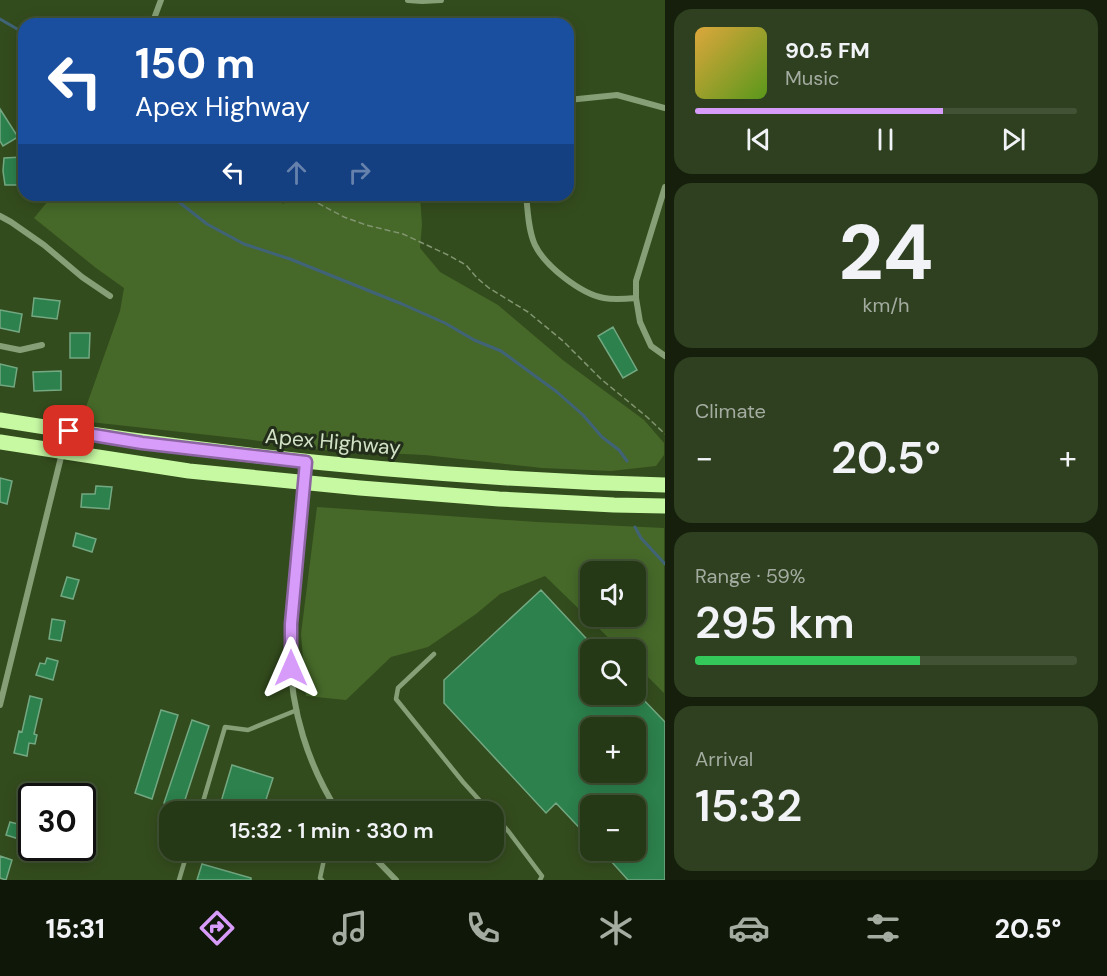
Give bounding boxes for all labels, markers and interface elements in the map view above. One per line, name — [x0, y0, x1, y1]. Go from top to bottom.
text: 150 m — [135, 36, 255, 91]
text: 90.5 FM — [785, 36, 870, 65]
icon: left — [36, 42, 114, 120]
text: Music — [785, 65, 840, 91]
text: Apex Highway — [135, 89, 310, 124]
icon: previous — [742, 123, 775, 156]
icon: pause — [869, 123, 902, 156]
icon: next — [997, 123, 1030, 156]
icon: left — [217, 156, 250, 189]
icon: ahead — [280, 156, 313, 189]
icon: right — [343, 156, 376, 189]
text: 24 — [838, 202, 934, 303]
text: km/h — [862, 292, 910, 318]
text: Climate — [695, 398, 766, 424]
pin — [43, 405, 94, 456]
icon: arrive — [52, 414, 85, 447]
street label: Apex Highway — [264, 422, 402, 462]
text: 20.5° — [831, 428, 941, 487]
text: − — [695, 436, 713, 479]
text: + — [1059, 436, 1077, 479]
map controls — [580, 561, 646, 861]
button: sound — [580, 561, 646, 627]
text: Range · 59% — [695, 563, 806, 589]
text: 295 km — [695, 593, 855, 652]
position arrow — [259, 636, 323, 700]
button: search — [580, 639, 646, 705]
button: + — [580, 717, 646, 783]
text: Arrival — [695, 746, 753, 772]
text: 15:32 — [695, 776, 802, 835]
speed limit sign: 30 — [18, 783, 96, 861]
button: − — [580, 795, 646, 861]
text: 15:32 · 1 min · 330 m — [229, 816, 434, 845]
icon: directions — [196, 907, 238, 949]
icon: music — [329, 907, 371, 949]
icon: phone — [462, 907, 504, 949]
icon: climate — [595, 907, 637, 949]
icon: car — [728, 907, 770, 949]
icon: filters — [862, 907, 904, 949]
text: 15:31 — [46, 911, 105, 946]
text: 20.5° — [995, 911, 1061, 946]

